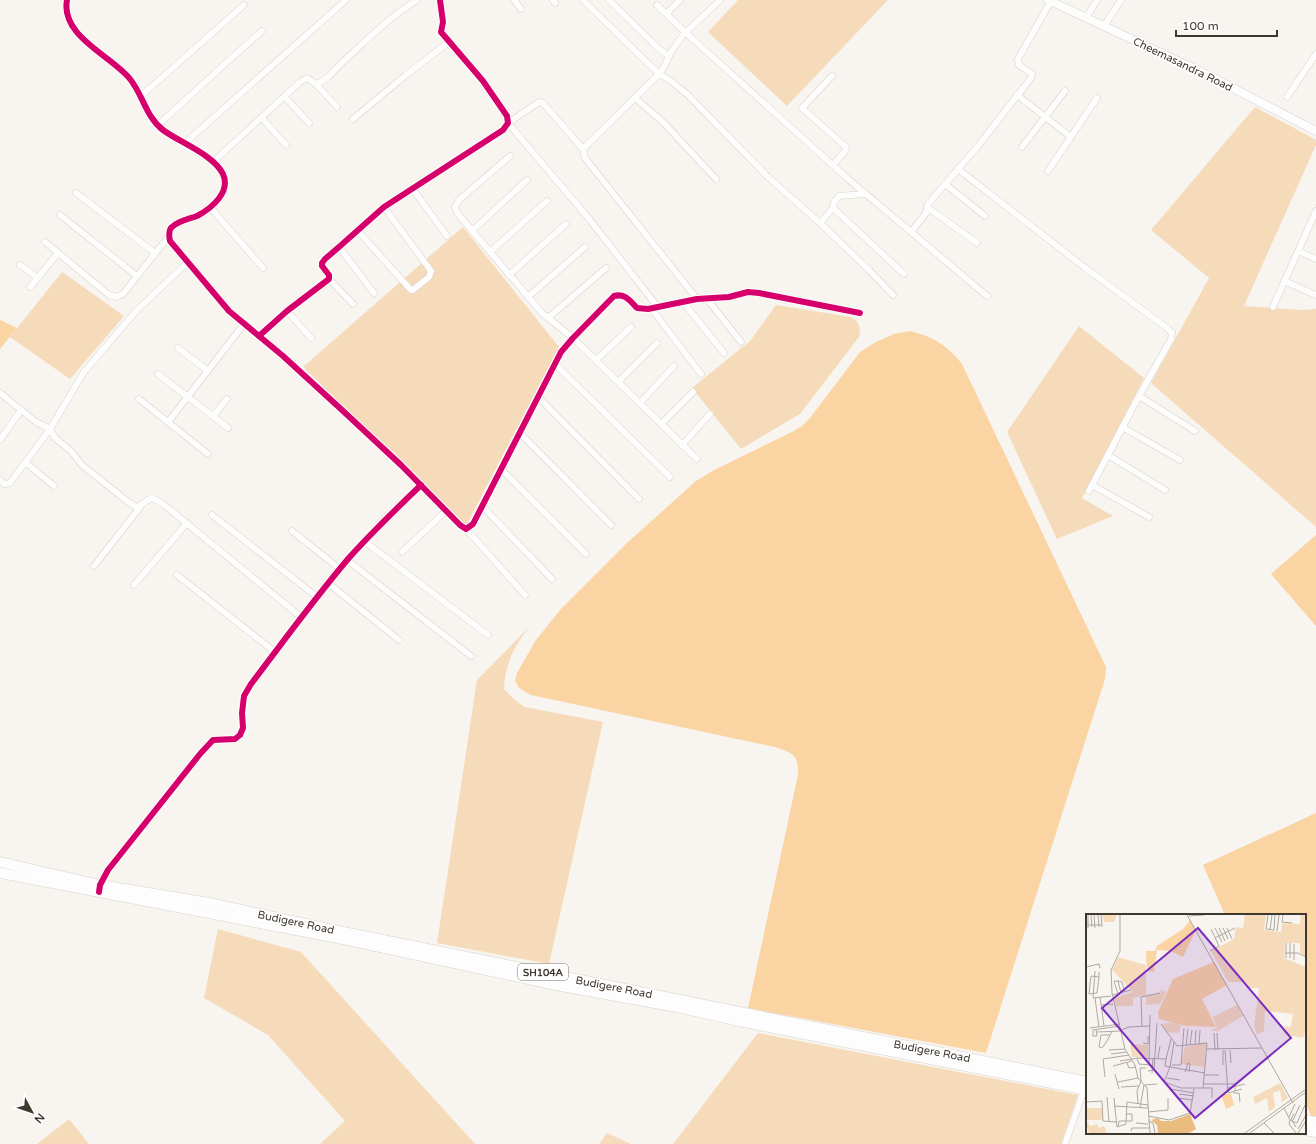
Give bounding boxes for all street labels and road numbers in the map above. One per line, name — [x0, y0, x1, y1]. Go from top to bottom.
street label: Cheemasandra Road — [1131, 35, 1235, 94]
street label: Budigere Road — [256, 908, 335, 937]
road number: SH104A — [518, 964, 568, 980]
street label: Budigere Road — [574, 974, 653, 1001]
street label: Budigere Road — [892, 1038, 971, 1065]

